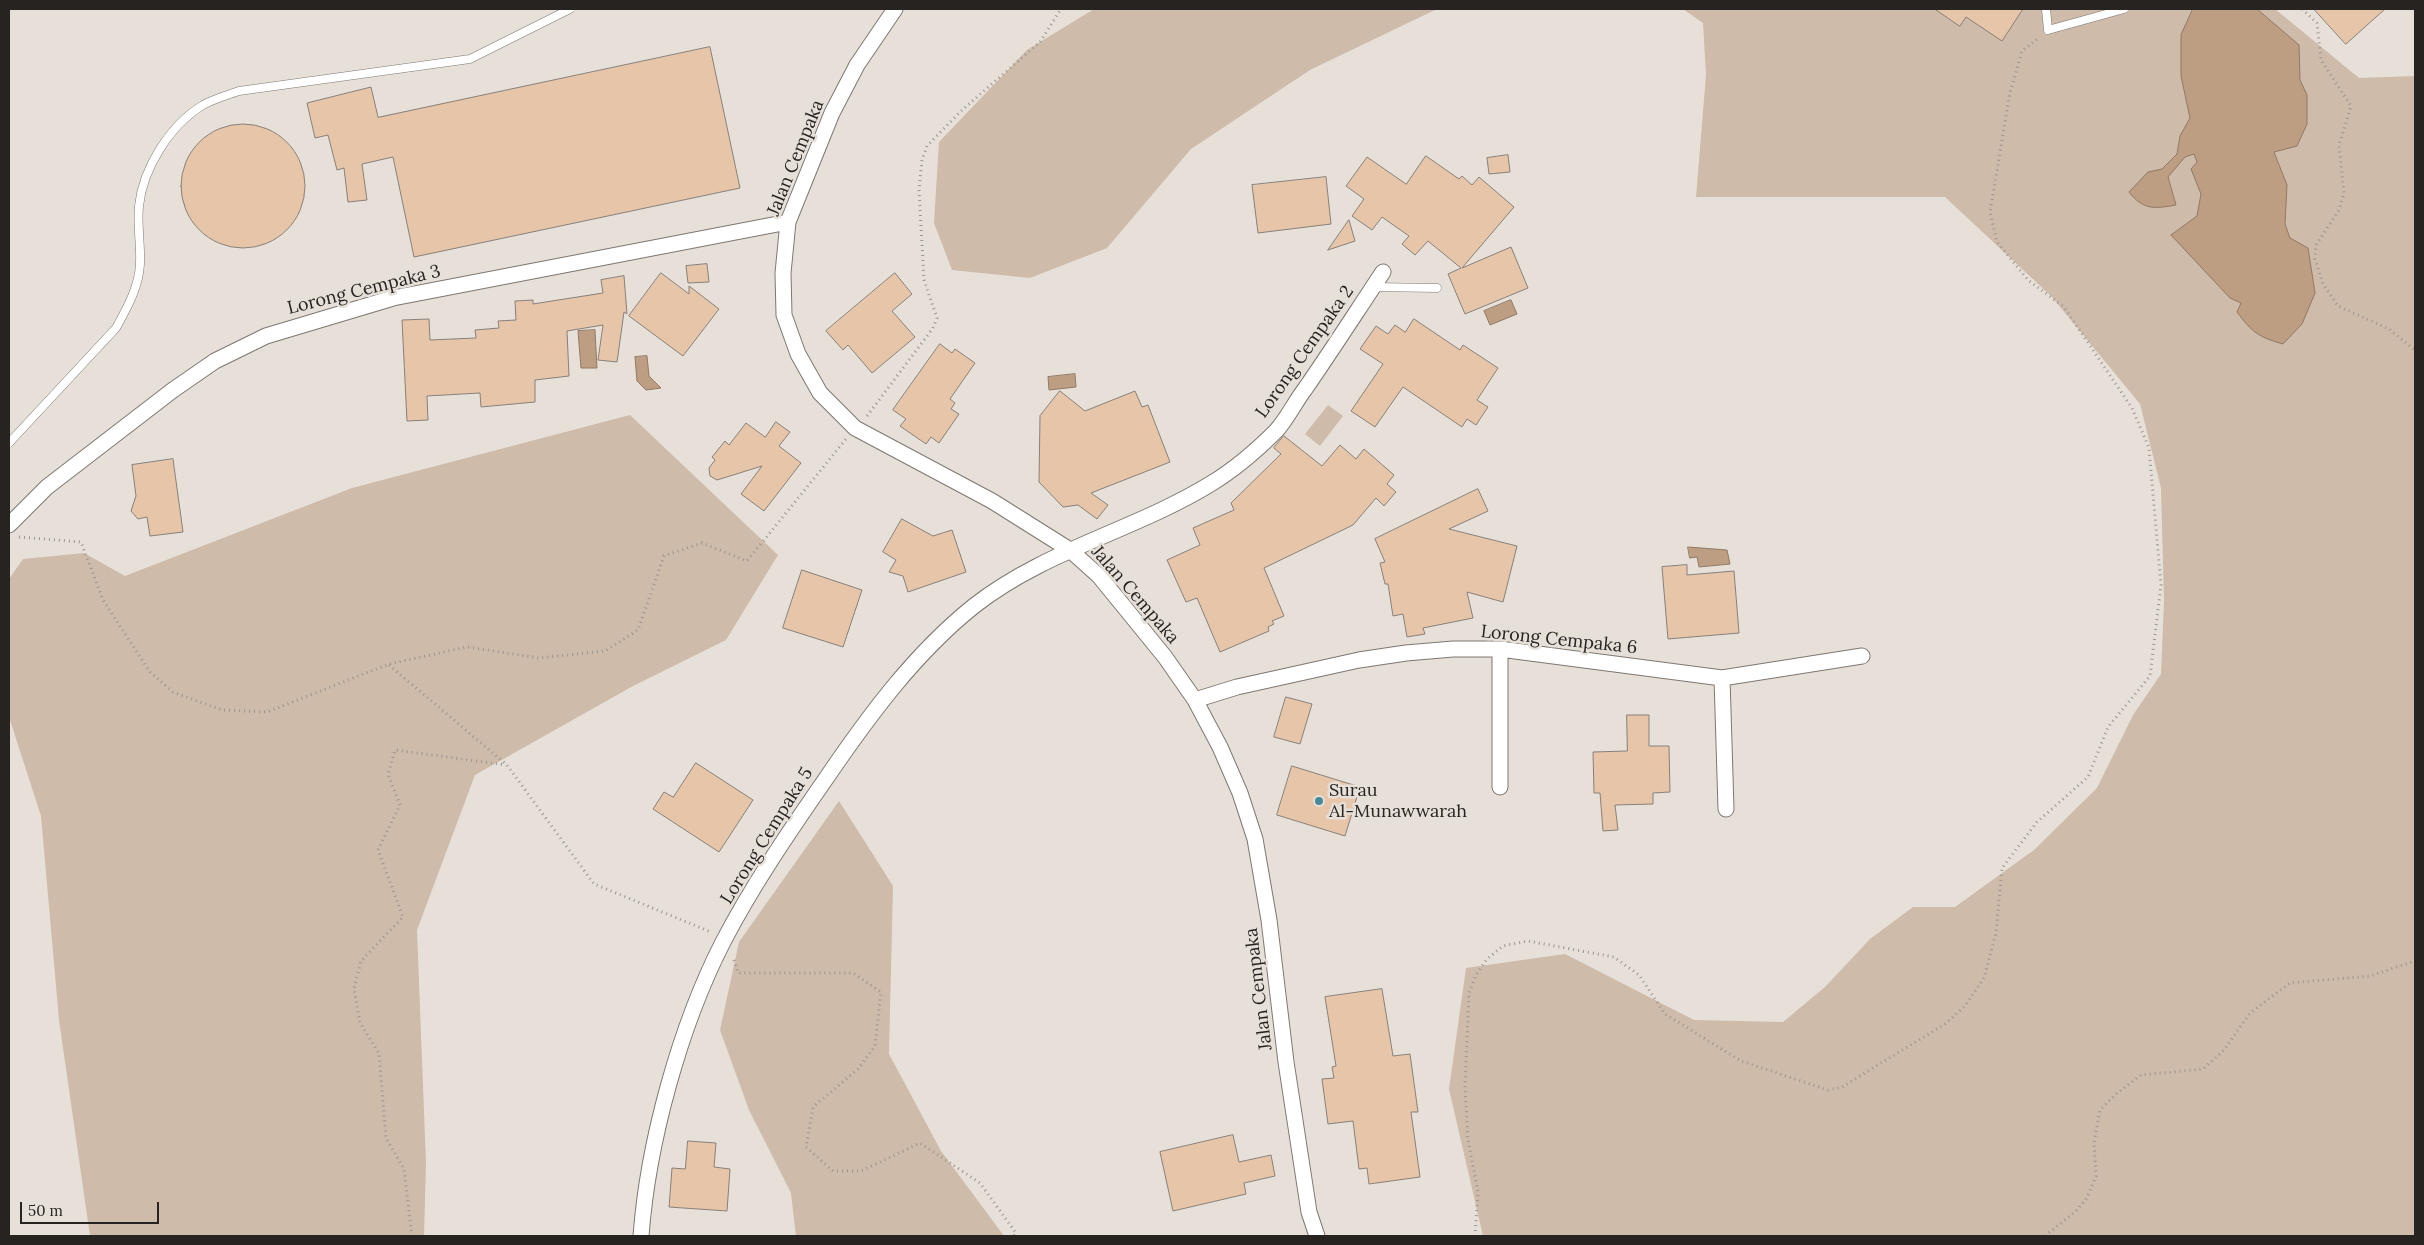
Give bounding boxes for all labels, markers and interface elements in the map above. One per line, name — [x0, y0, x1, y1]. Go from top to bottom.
street label: Jalan Cempaka — [763, 97, 829, 219]
street label: Lorong Cempaka 3 — [285, 261, 443, 319]
street label: Lorong Cempaka 2 — [1251, 282, 1359, 422]
street label: Jalan Cempaka — [1087, 542, 1183, 648]
street label: Lorong Cempaka 6 — [1480, 621, 1638, 659]
street label: Lorong Cempaka 5 — [716, 764, 818, 908]
place label: Surau Al-Munawwarah — [1329, 780, 1467, 822]
marker: Surau Al-Munawwarah — [1313, 795, 1325, 807]
street label: Jalan Cempaka — [1241, 927, 1277, 1051]
scale bar — [22, 1192, 161, 1224]
text: 50 m — [28, 1201, 63, 1220]

